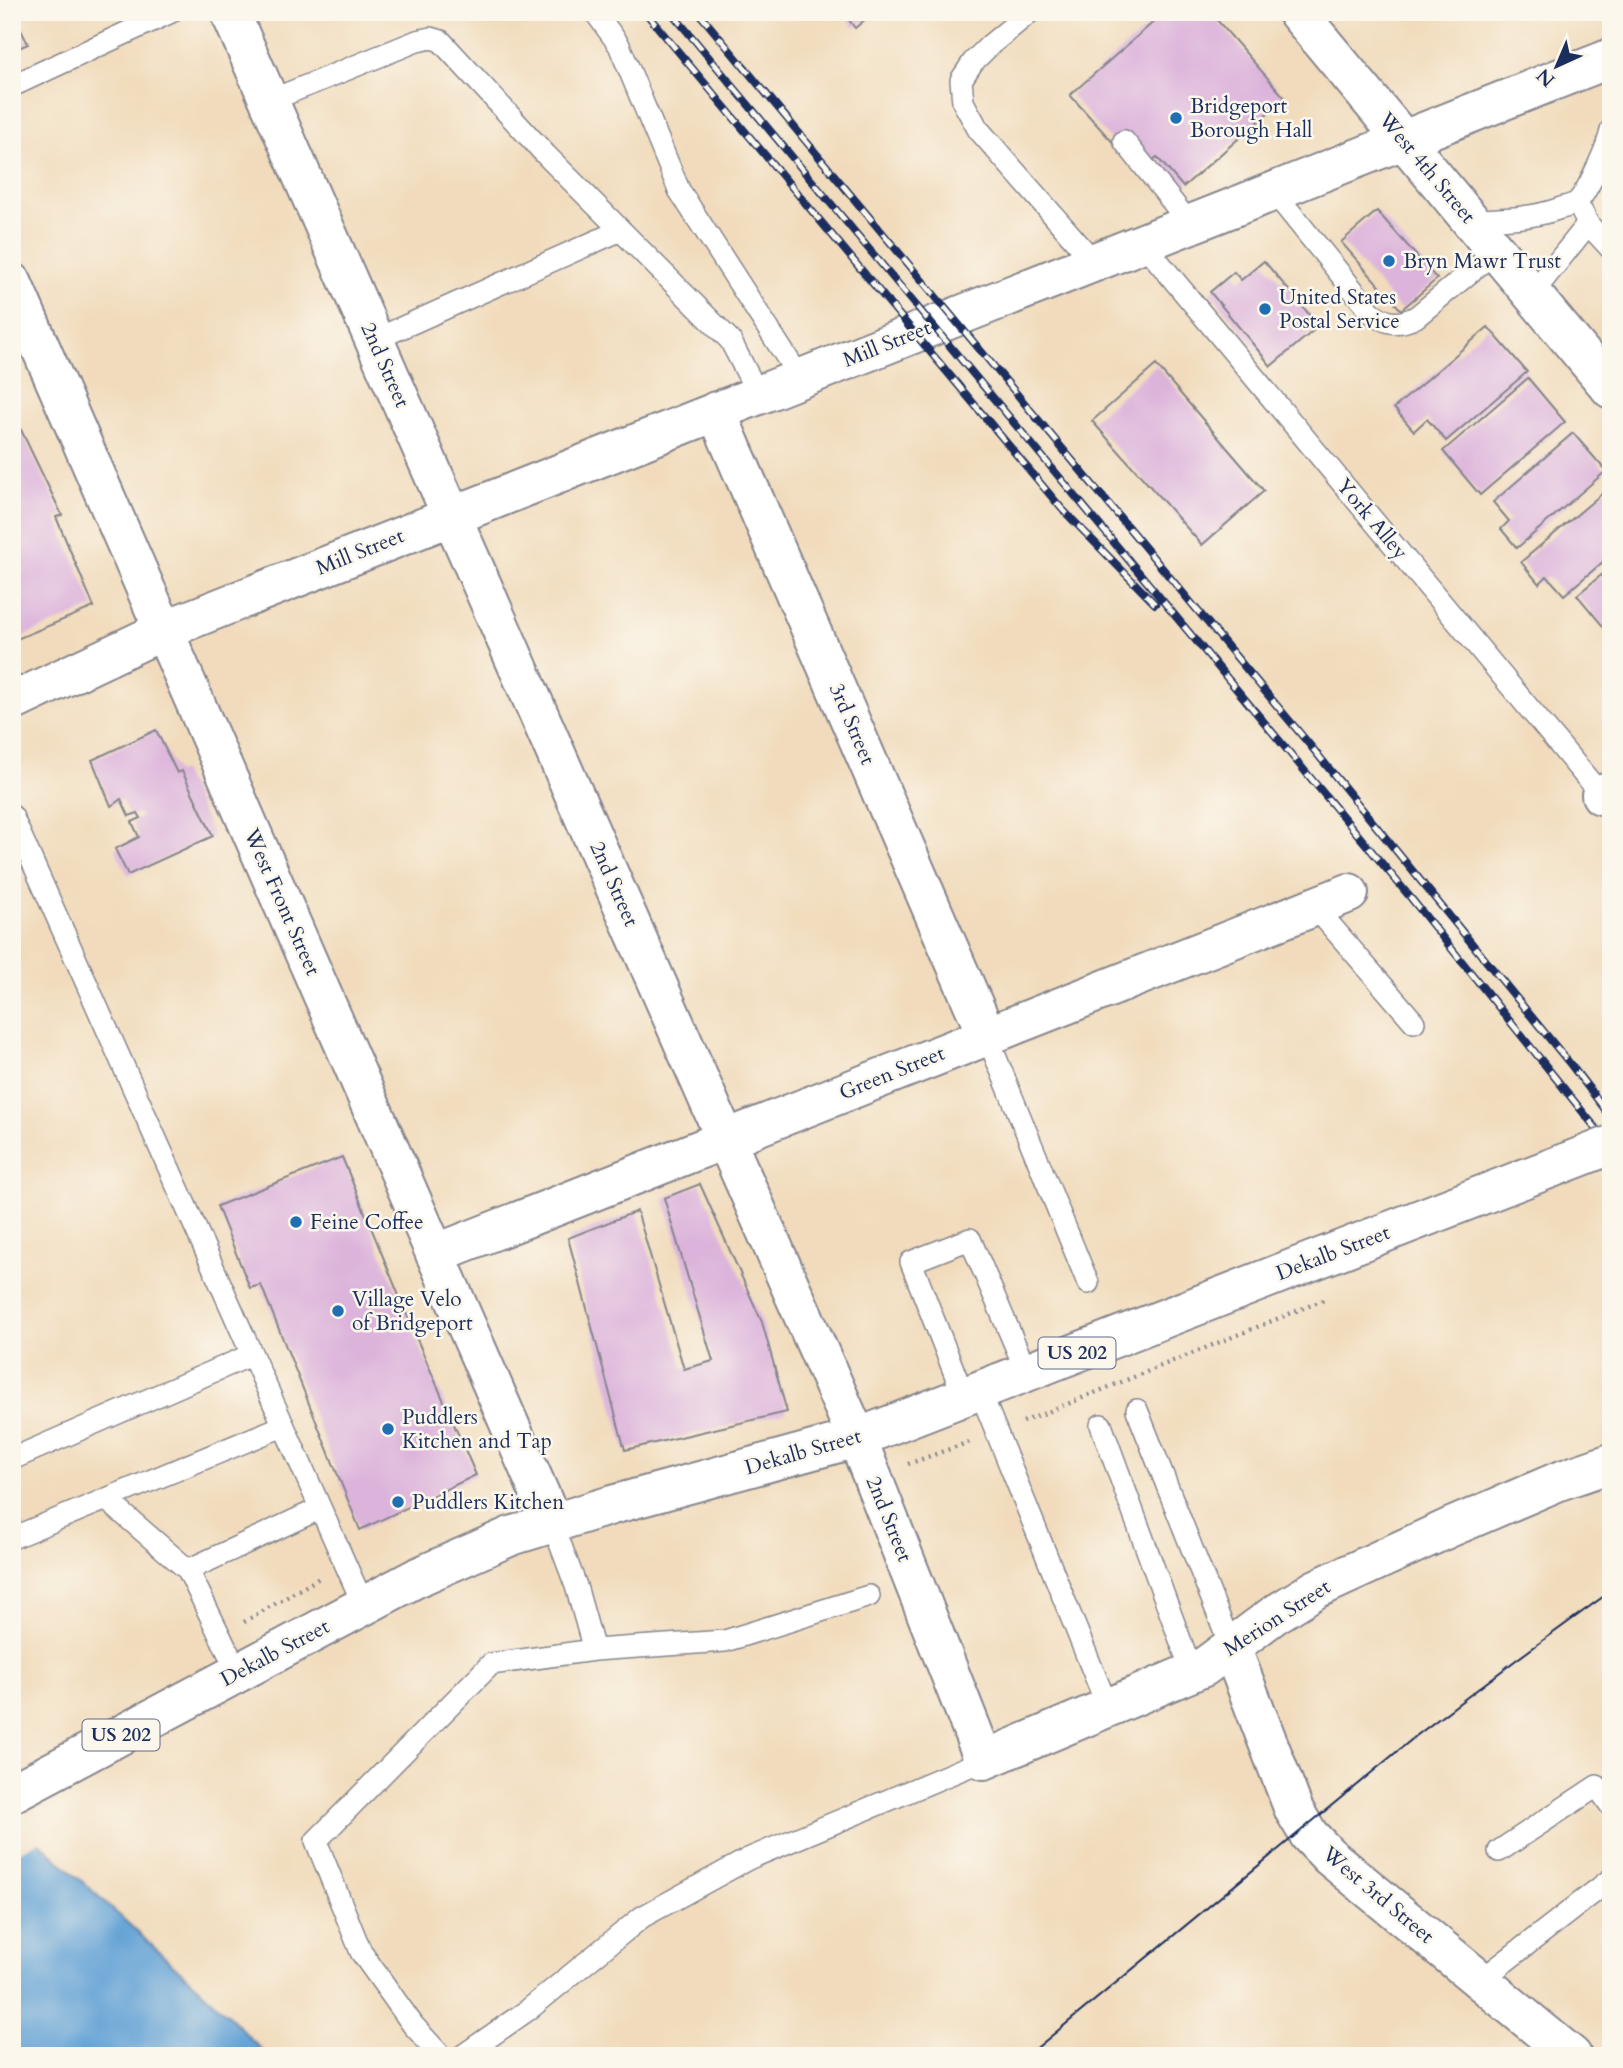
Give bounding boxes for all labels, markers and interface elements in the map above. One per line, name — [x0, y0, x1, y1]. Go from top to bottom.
north arrow — [1522, 32, 1592, 102]
text: N — [1531, 62, 1561, 93]
place label: Bridgeport Borough Hall — [1190, 92, 1312, 145]
street label: West 4th Street — [1371, 105, 1482, 230]
marker: Bridgeport Borough Hall — [1168, 110, 1184, 126]
place label: Bryn Mawr Trust — [1403, 247, 1561, 276]
marker: Bryn Mawr Trust — [1381, 253, 1397, 269]
place label: United States Postal Service — [1279, 283, 1400, 336]
marker: United States Postal Service — [1257, 301, 1273, 317]
street label: Mill Street — [839, 313, 936, 375]
street label: 2nd Street — [353, 318, 417, 412]
street label: York Alley — [1329, 472, 1415, 566]
street label: Mill Street — [312, 521, 409, 583]
street label: 3rd Street — [822, 679, 882, 769]
street label: West Front Street — [236, 823, 327, 980]
street label: 2nd Street — [582, 837, 646, 931]
street label: Green Street — [835, 1039, 949, 1107]
place label: Feine Coffee — [310, 1208, 424, 1237]
marker: Feine Coffee — [288, 1214, 304, 1230]
street label: Dekalb Street — [1272, 1218, 1394, 1288]
place label: Village Velo of Bridgeport — [352, 1285, 473, 1338]
marker: Village Velo of Bridgeport — [330, 1303, 346, 1319]
road number: US 202 — [1038, 1338, 1116, 1368]
place label: Puddlers Kitchen and Tap — [402, 1403, 552, 1456]
marker: Puddlers Kitchen and Tap — [380, 1421, 396, 1437]
street label: Dekalb Street — [741, 1421, 865, 1482]
street label: 2nd Street — [859, 1472, 919, 1567]
place label: Puddlers Kitchen — [412, 1488, 564, 1517]
marker: Puddlers Kitchen — [390, 1494, 406, 1510]
street label: Merion Street — [1218, 1572, 1336, 1663]
street label: Dekalb Street — [215, 1612, 335, 1694]
road number: US 202 — [82, 1720, 160, 1750]
street label: West 3rd Street — [1315, 1839, 1440, 1951]

